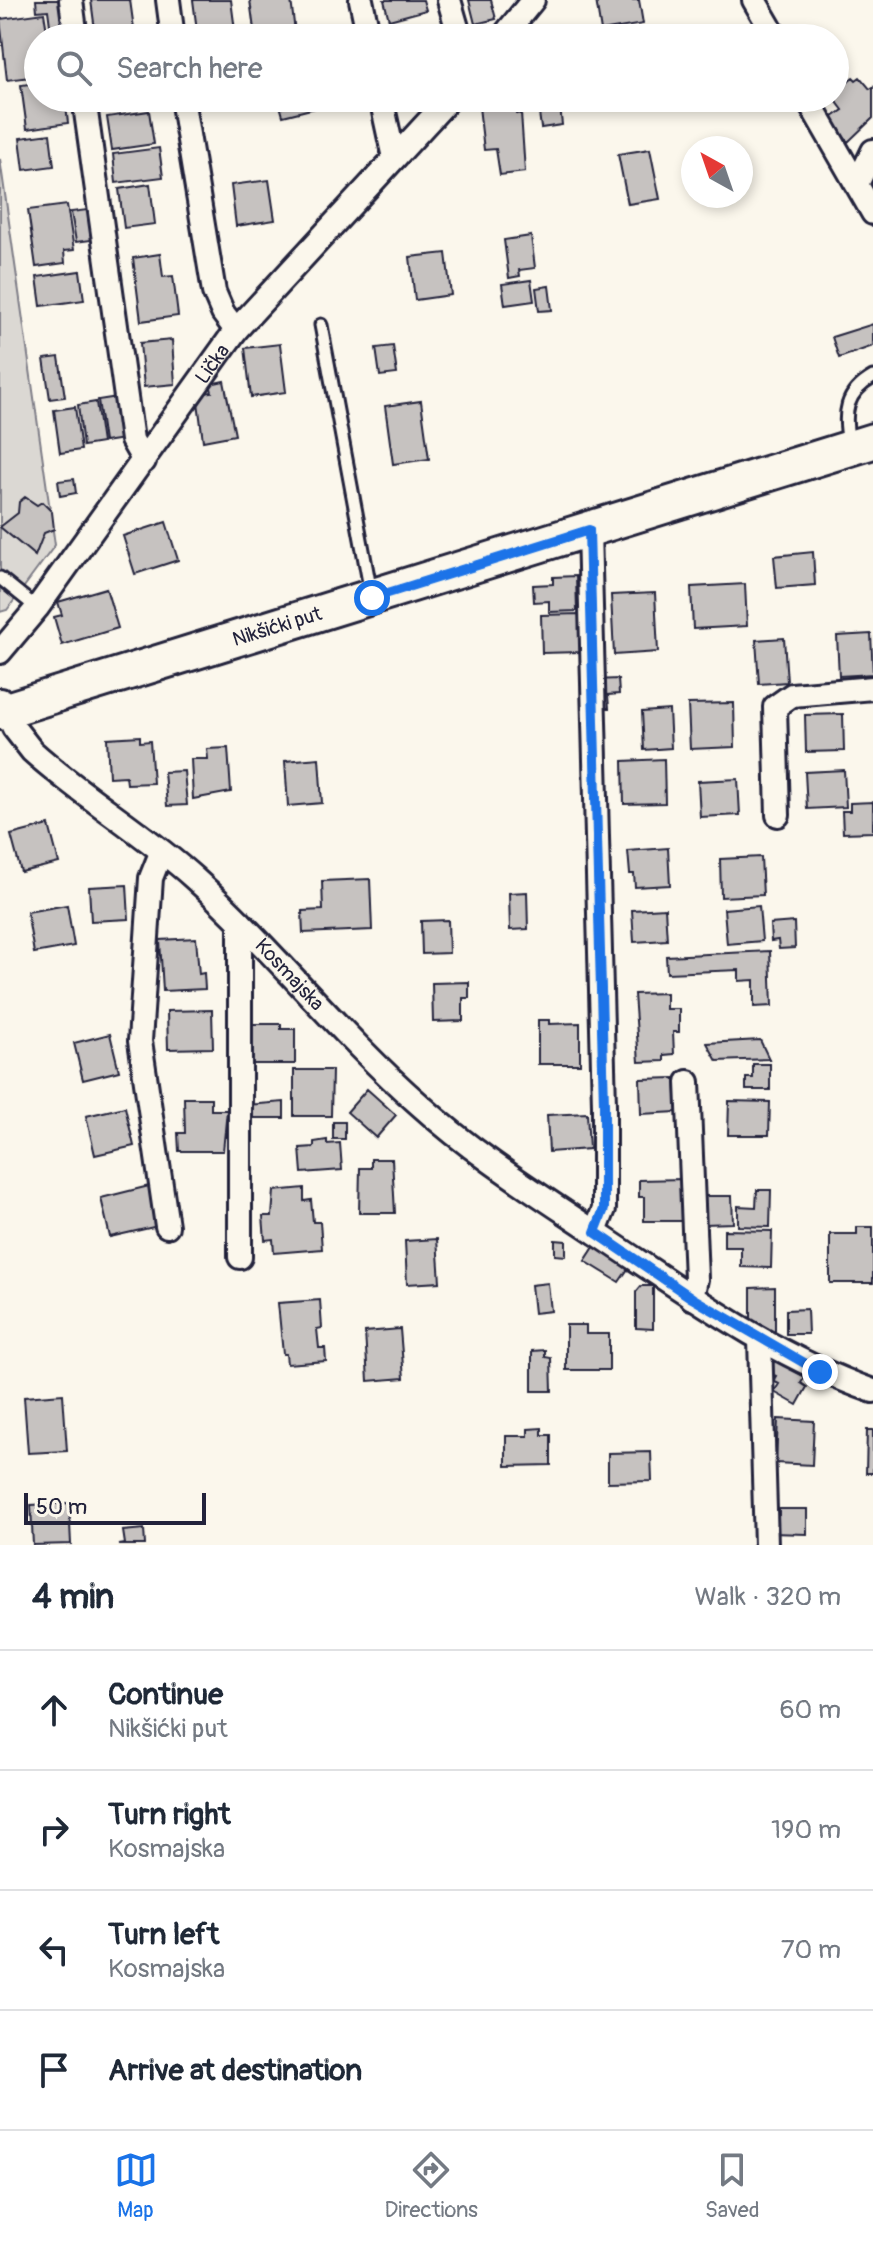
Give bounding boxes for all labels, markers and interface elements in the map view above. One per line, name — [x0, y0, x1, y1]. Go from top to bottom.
search box — [24, 24, 849, 112]
icon: search — [52, 46, 96, 90]
text: Search here — [116, 50, 263, 87]
north arrow — [681, 136, 753, 208]
street label: Lička — [189, 339, 235, 388]
route start — [354, 580, 390, 616]
street label: Nikšićki put — [229, 600, 326, 652]
street label: Kosmajska — [250, 933, 330, 1016]
route end — [802, 1354, 838, 1390]
scale bar — [24, 1489, 206, 1525]
text: 50 m — [36, 1493, 87, 1521]
text: 4 min — [32, 1576, 114, 1619]
text: Walk · 320 m — [694, 1581, 841, 1613]
text: Continue — [108, 1676, 223, 1713]
icon: ahead — [32, 1688, 76, 1732]
text: 60 m — [779, 1694, 841, 1726]
text: Nikšićki put — [108, 1713, 228, 1745]
text: Turn right — [108, 1796, 231, 1833]
icon: right — [32, 1808, 76, 1852]
text: 190 m — [771, 1814, 841, 1846]
text: Kosmajska — [108, 1833, 225, 1865]
text: Turn left — [108, 1916, 219, 1953]
icon: left — [32, 1928, 76, 1972]
text: 70 m — [781, 1934, 841, 1966]
text: Kosmajska — [108, 1953, 225, 1985]
icon: arrive — [32, 2048, 76, 2092]
text: Arrive at destination — [108, 2052, 362, 2089]
tab: Map — [114, 2148, 158, 2224]
tab: Directions — [385, 2148, 478, 2224]
tab: Saved — [705, 2148, 759, 2224]

